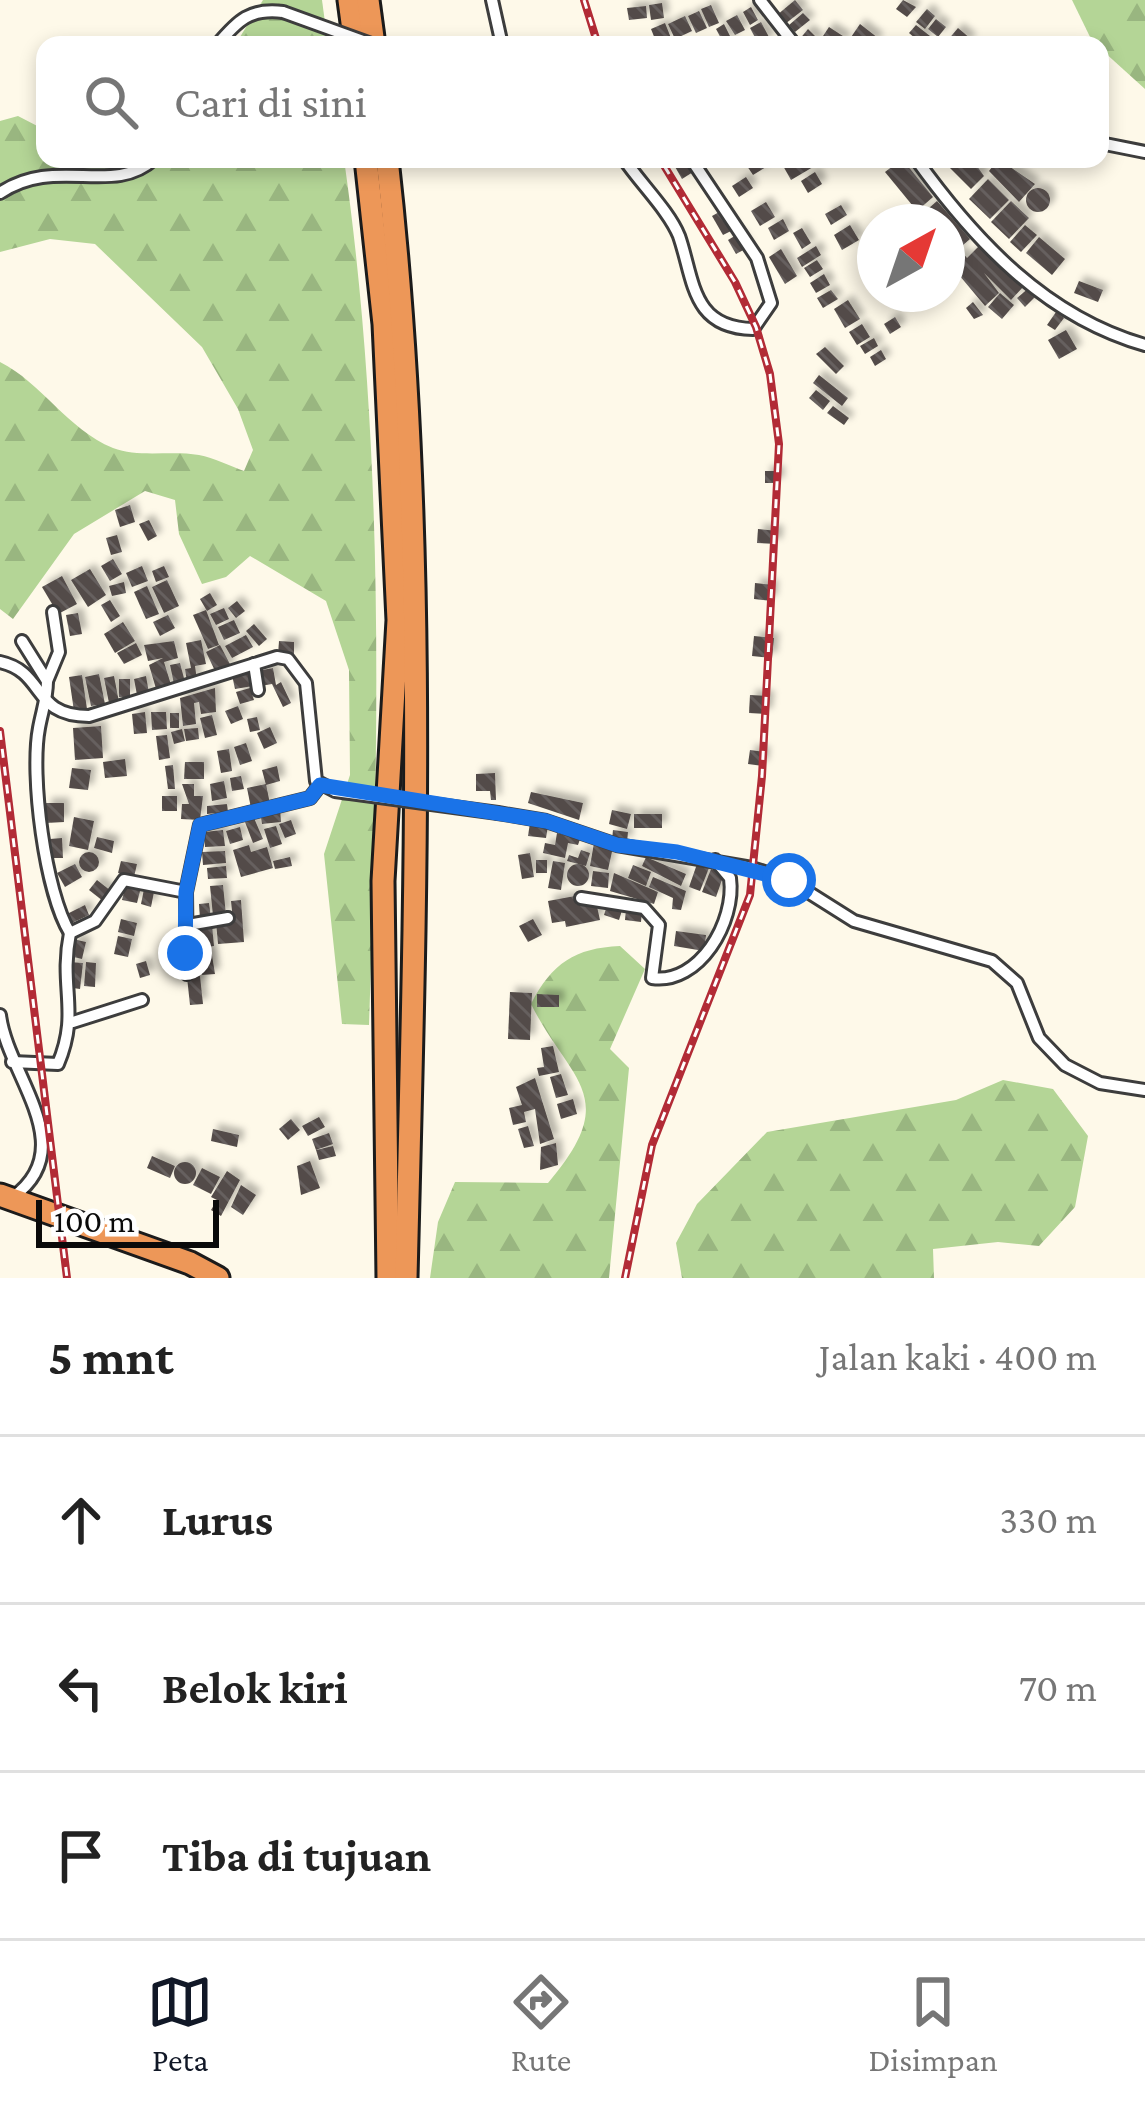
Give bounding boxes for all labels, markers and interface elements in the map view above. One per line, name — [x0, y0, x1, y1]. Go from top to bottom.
search box — [36, 36, 1109, 168]
icon: search — [78, 69, 144, 135]
text: Cari di sini — [174, 77, 367, 127]
north arrow — [857, 204, 965, 312]
route start — [762, 853, 816, 907]
route end — [158, 926, 212, 980]
scale bar — [36, 1194, 219, 1247]
text: 100 m — [54, 1202, 135, 1239]
text: 5 mnt — [48, 1328, 174, 1385]
text: Jalan kaki · 400 m — [819, 1335, 1097, 1378]
icon: ahead — [48, 1487, 114, 1553]
text: Lurus — [162, 1495, 273, 1545]
text: 330 m — [999, 1498, 1097, 1541]
icon: left — [48, 1655, 114, 1721]
text: Belok kiri — [162, 1663, 348, 1713]
text: 70 m — [1019, 1666, 1097, 1709]
icon: arrive — [48, 1823, 114, 1889]
text: Tiba di tujuan — [162, 1831, 431, 1881]
tab: Peta — [147, 1969, 213, 2078]
tab: Rute — [508, 1969, 574, 2078]
tab: Disimpan — [869, 1969, 998, 2078]

